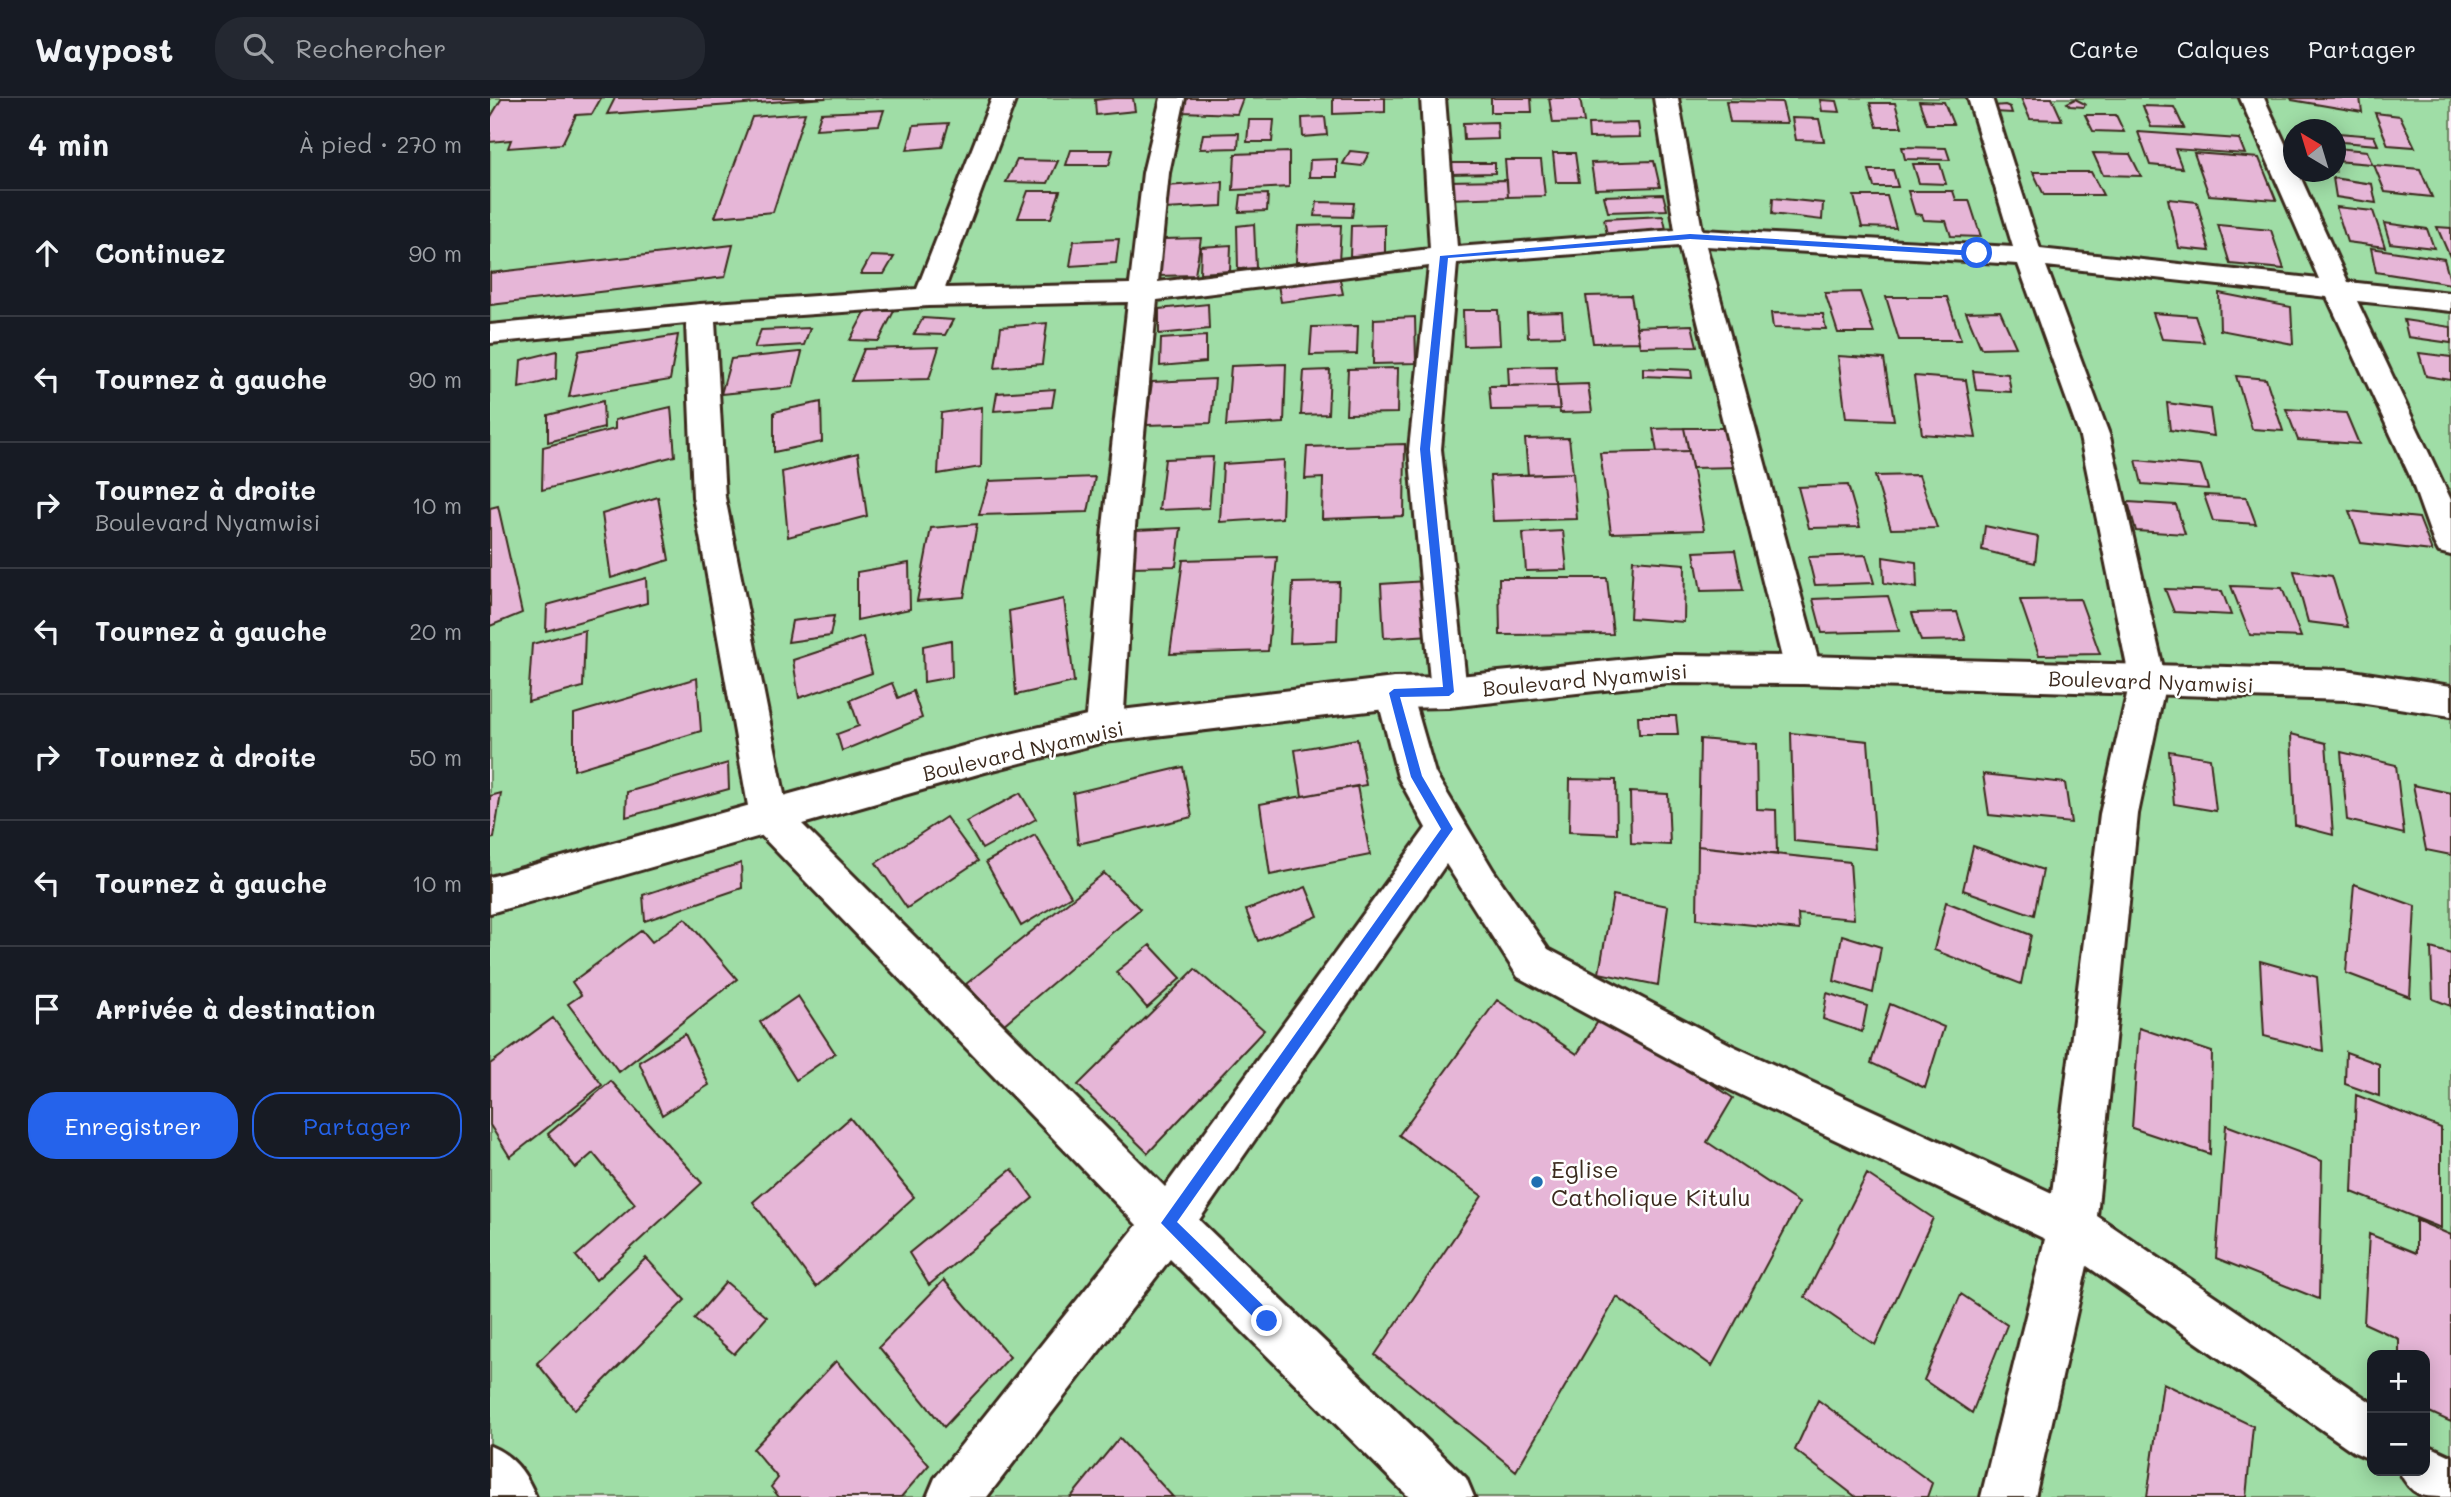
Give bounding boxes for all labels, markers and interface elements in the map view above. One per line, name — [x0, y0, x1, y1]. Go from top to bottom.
search box — [215, 17, 705, 80]
text: Waypost — [35, 27, 173, 70]
icon: search — [239, 29, 277, 67]
text: Rechercher — [295, 31, 446, 65]
text: Carte — [2069, 33, 2139, 64]
text: Calques — [2177, 33, 2270, 64]
text: Partager — [2308, 33, 2416, 64]
north arrow — [2283, 119, 2346, 182]
text: 4 min — [28, 124, 109, 164]
text: À pied · 270 m — [298, 129, 462, 159]
icon: ahead — [28, 234, 66, 272]
text: Continuez — [95, 236, 225, 270]
route start — [1961, 237, 1992, 268]
text: 90 m — [409, 238, 462, 268]
icon: left — [28, 360, 66, 398]
text: Tournez à gauche — [95, 362, 327, 396]
text: 90 m — [409, 364, 462, 394]
text: Tournez à droite — [95, 473, 316, 507]
icon: right — [28, 486, 66, 524]
text: 10 m — [412, 490, 462, 520]
text: Boulevard Nyamwisi — [95, 507, 320, 537]
icon: left — [28, 612, 66, 650]
text: Tournez à gauche — [95, 614, 327, 648]
text: 20 m — [409, 616, 462, 646]
street label: Boulevard Nyamwisi — [1481, 657, 1689, 701]
street label: Boulevard Nyamwisi — [2048, 664, 2254, 698]
street label: Boulevard Nyamwisi — [920, 714, 1126, 786]
icon: right — [28, 738, 66, 776]
text: Tournez à droite — [95, 740, 316, 774]
text: 50 m — [409, 742, 462, 772]
icon: left — [28, 864, 66, 902]
text: Tournez à gauche — [95, 866, 327, 900]
text: 10 m — [412, 868, 462, 898]
icon: arrive — [28, 990, 66, 1028]
text: Arrivée à destination — [95, 992, 375, 1026]
button: Enregistrer — [28, 1092, 238, 1159]
button: Partager — [252, 1092, 462, 1159]
place label: Eglise Catholique Kitulu — [1551, 1153, 1751, 1212]
marker: Eglise Catholique Kitulu — [1529, 1174, 1545, 1190]
route end — [1251, 1305, 1282, 1336]
map controls — [2367, 1350, 2430, 1476]
button: + — [2367, 1350, 2430, 1413]
button: − — [2367, 1413, 2430, 1476]

